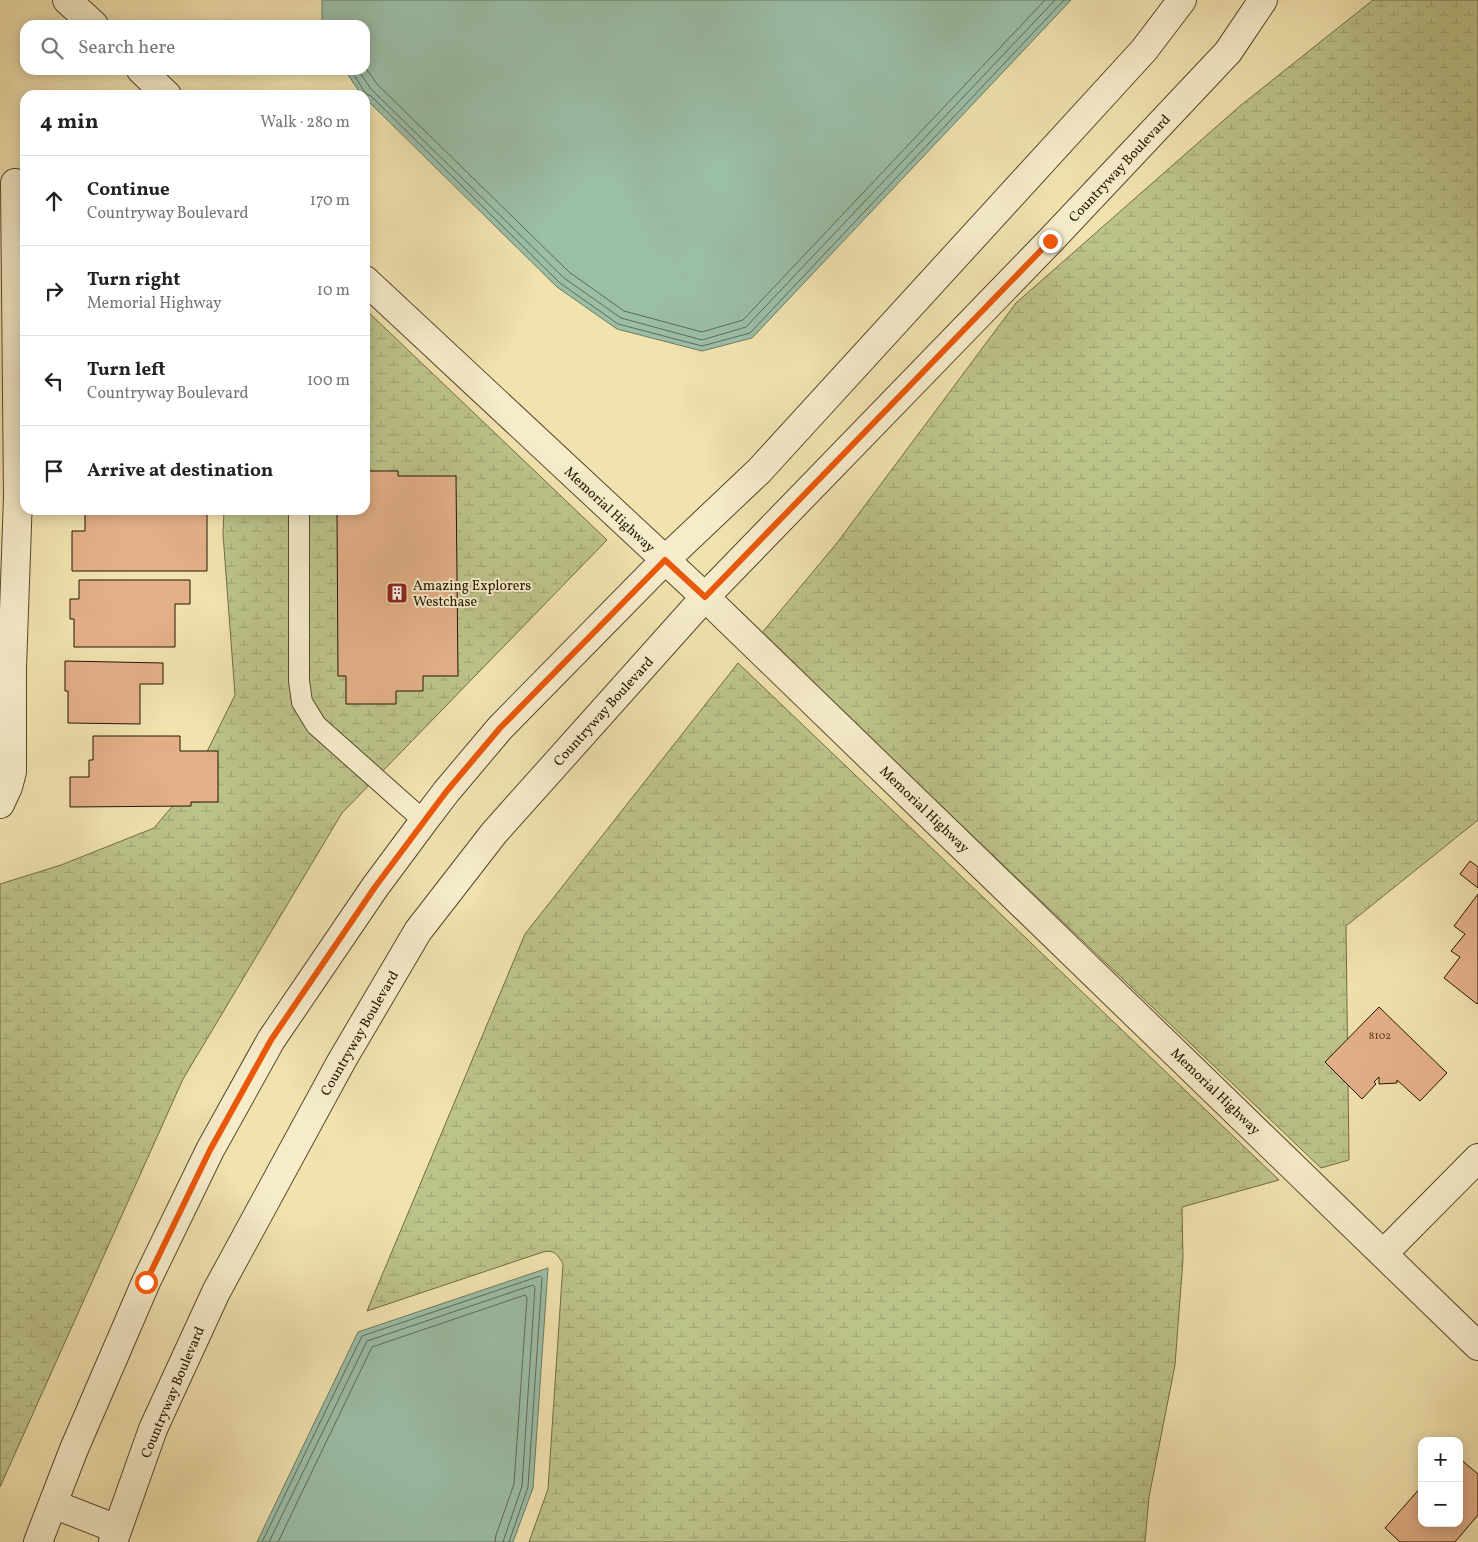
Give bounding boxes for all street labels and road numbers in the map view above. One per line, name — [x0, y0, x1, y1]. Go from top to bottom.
street label: Countryway Boulevard — [1065, 111, 1175, 227]
street label: Memorial Highway — [559, 463, 659, 558]
street label: Countryway Boulevard — [550, 653, 659, 771]
street label: Memorial Highway — [875, 762, 973, 858]
street label: Countryway Boulevard — [317, 968, 404, 1100]
street label: Memorial Highway — [1166, 1044, 1264, 1140]
street label: Countryway Boulevard — [137, 1324, 210, 1461]

